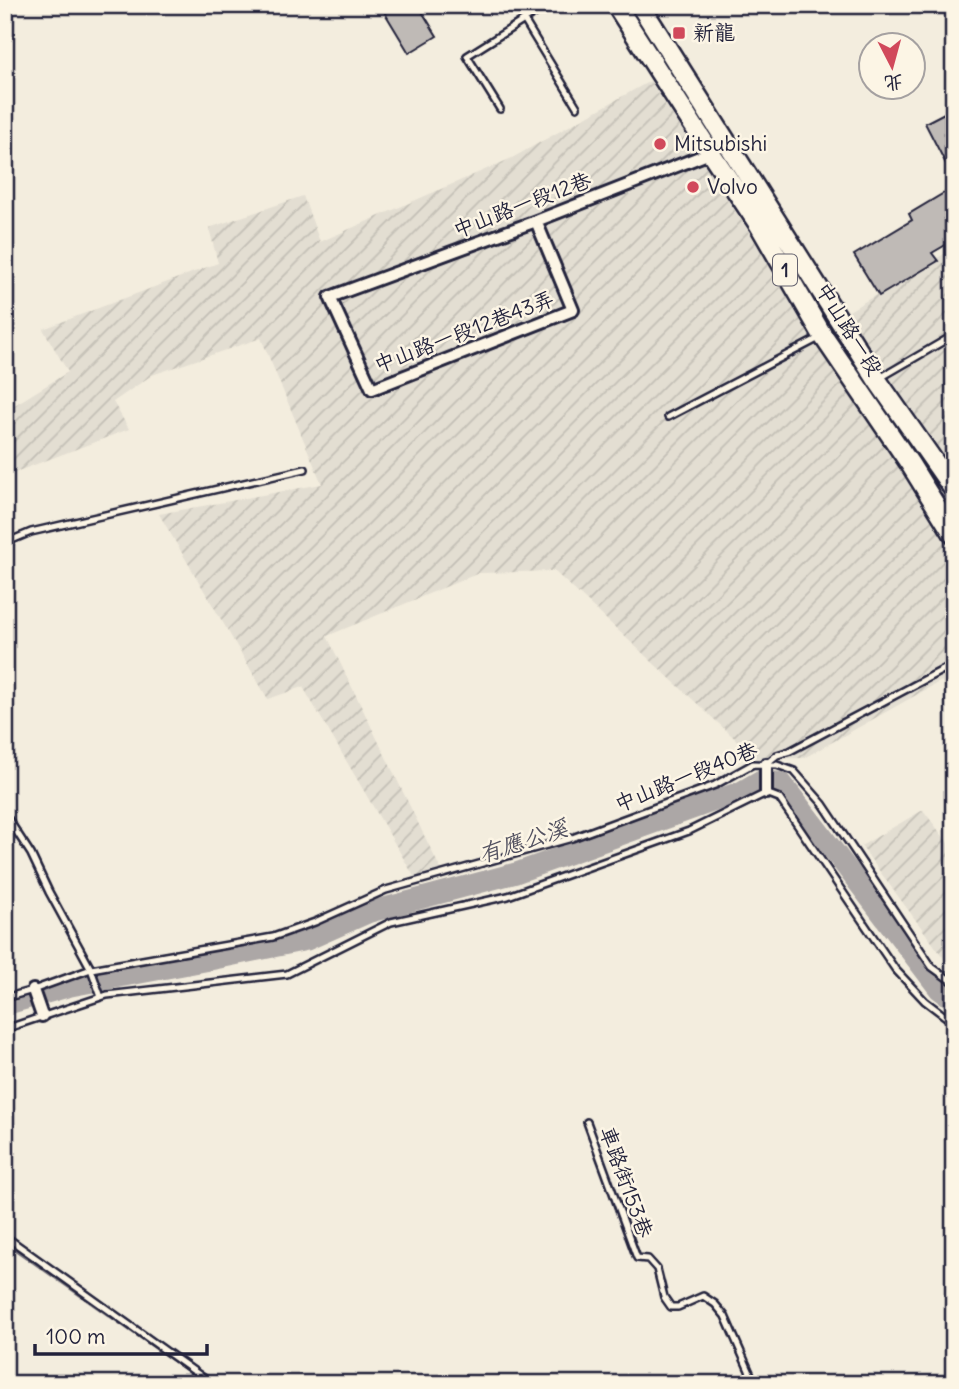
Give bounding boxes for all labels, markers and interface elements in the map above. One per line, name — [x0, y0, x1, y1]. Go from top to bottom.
place label: 新龍 — [693, 19, 735, 46]
marker: 新龍 — [671, 25, 687, 41]
north arrow — [858, 32, 928, 102]
text: 北 — [883, 70, 904, 96]
place label: Mitsubishi — [674, 130, 767, 157]
marker: Mitsubishi — [652, 136, 668, 152]
street label: 中山路一段12巷 — [449, 166, 595, 243]
place label: Volvo — [707, 173, 758, 200]
marker: Volvo — [685, 179, 701, 195]
road number: 1 — [773, 254, 797, 286]
street label: 中山路一段 — [810, 277, 889, 380]
street label: 中山路一段12巷43弄 — [370, 285, 558, 378]
street label: 中山路一段40巷 — [610, 736, 761, 818]
water label: 有應公溪 — [475, 812, 573, 869]
street label: 車路街153巷 — [594, 1123, 659, 1241]
scale bar — [35, 1312, 206, 1356]
text: 100 m — [46, 1323, 105, 1350]

